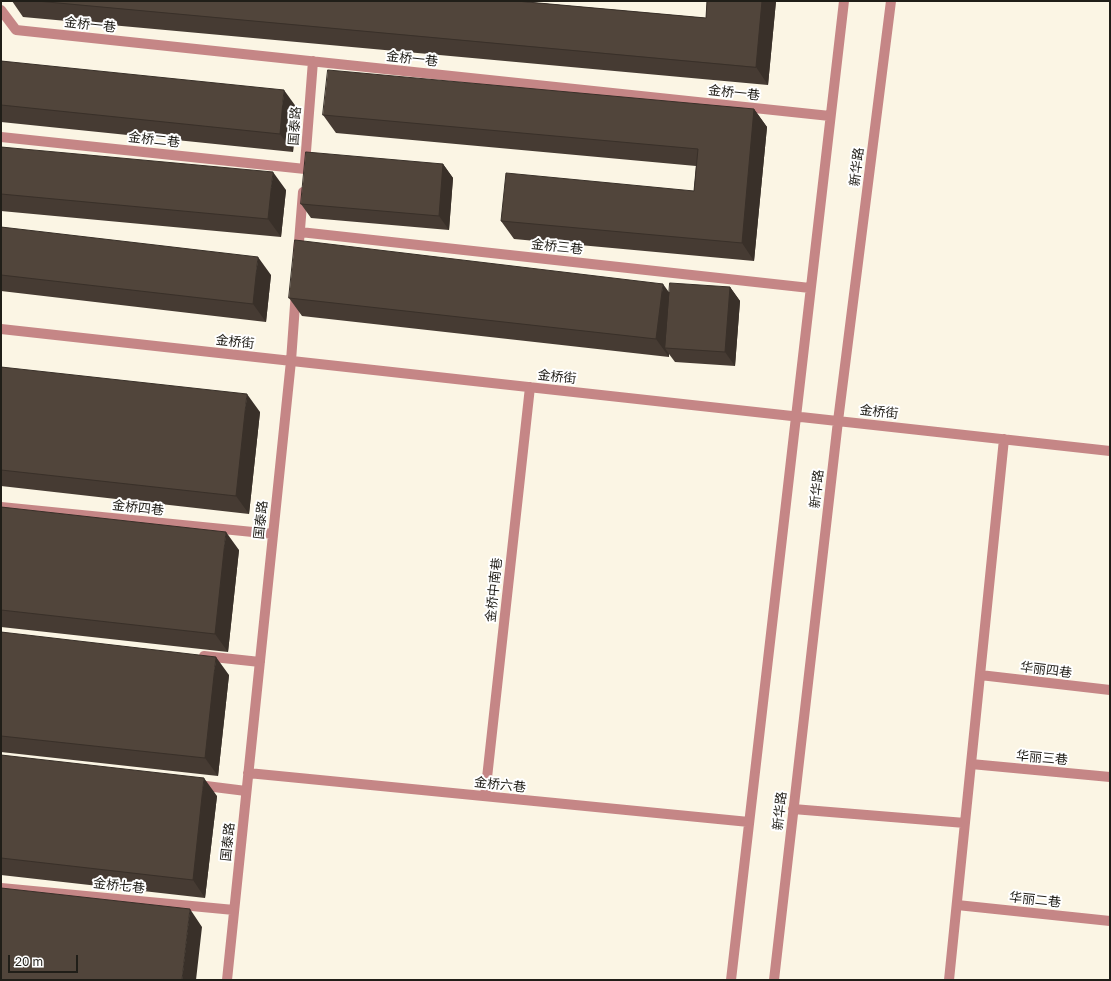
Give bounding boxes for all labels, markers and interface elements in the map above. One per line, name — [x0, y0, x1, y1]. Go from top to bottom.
street label: 金桥一巷 — [63, 15, 117, 35]
street label: 金桥一巷 — [385, 49, 439, 69]
street label: 金桥一巷 — [707, 83, 761, 103]
street label: 国泰路 — [286, 106, 304, 146]
street label: 金桥二巷 — [127, 130, 181, 150]
street label: 新华路 — [847, 147, 867, 187]
street label: 金桥三巷 — [530, 237, 584, 257]
street label: 金桥街 — [215, 332, 255, 352]
street label: 金桥街 — [537, 367, 577, 387]
street label: 金桥街 — [859, 402, 899, 422]
street label: 新华路 — [807, 469, 827, 509]
street label: 金桥四巷 — [111, 498, 165, 518]
street label: 国泰路 — [251, 500, 271, 540]
street label: 金桥中南巷 — [483, 557, 505, 623]
street label: 华丽四巷 — [1019, 659, 1073, 681]
street label: 华丽三巷 — [1015, 748, 1069, 768]
street label: 金桥六巷 — [473, 775, 527, 795]
street label: 新华路 — [770, 791, 790, 831]
street label: 国泰路 — [218, 822, 238, 862]
street label: 金桥七巷 — [92, 876, 146, 896]
street label: 华丽二巷 — [1008, 890, 1062, 910]
scale bar — [10, 947, 80, 973]
text: 20 m — [15, 954, 43, 969]

